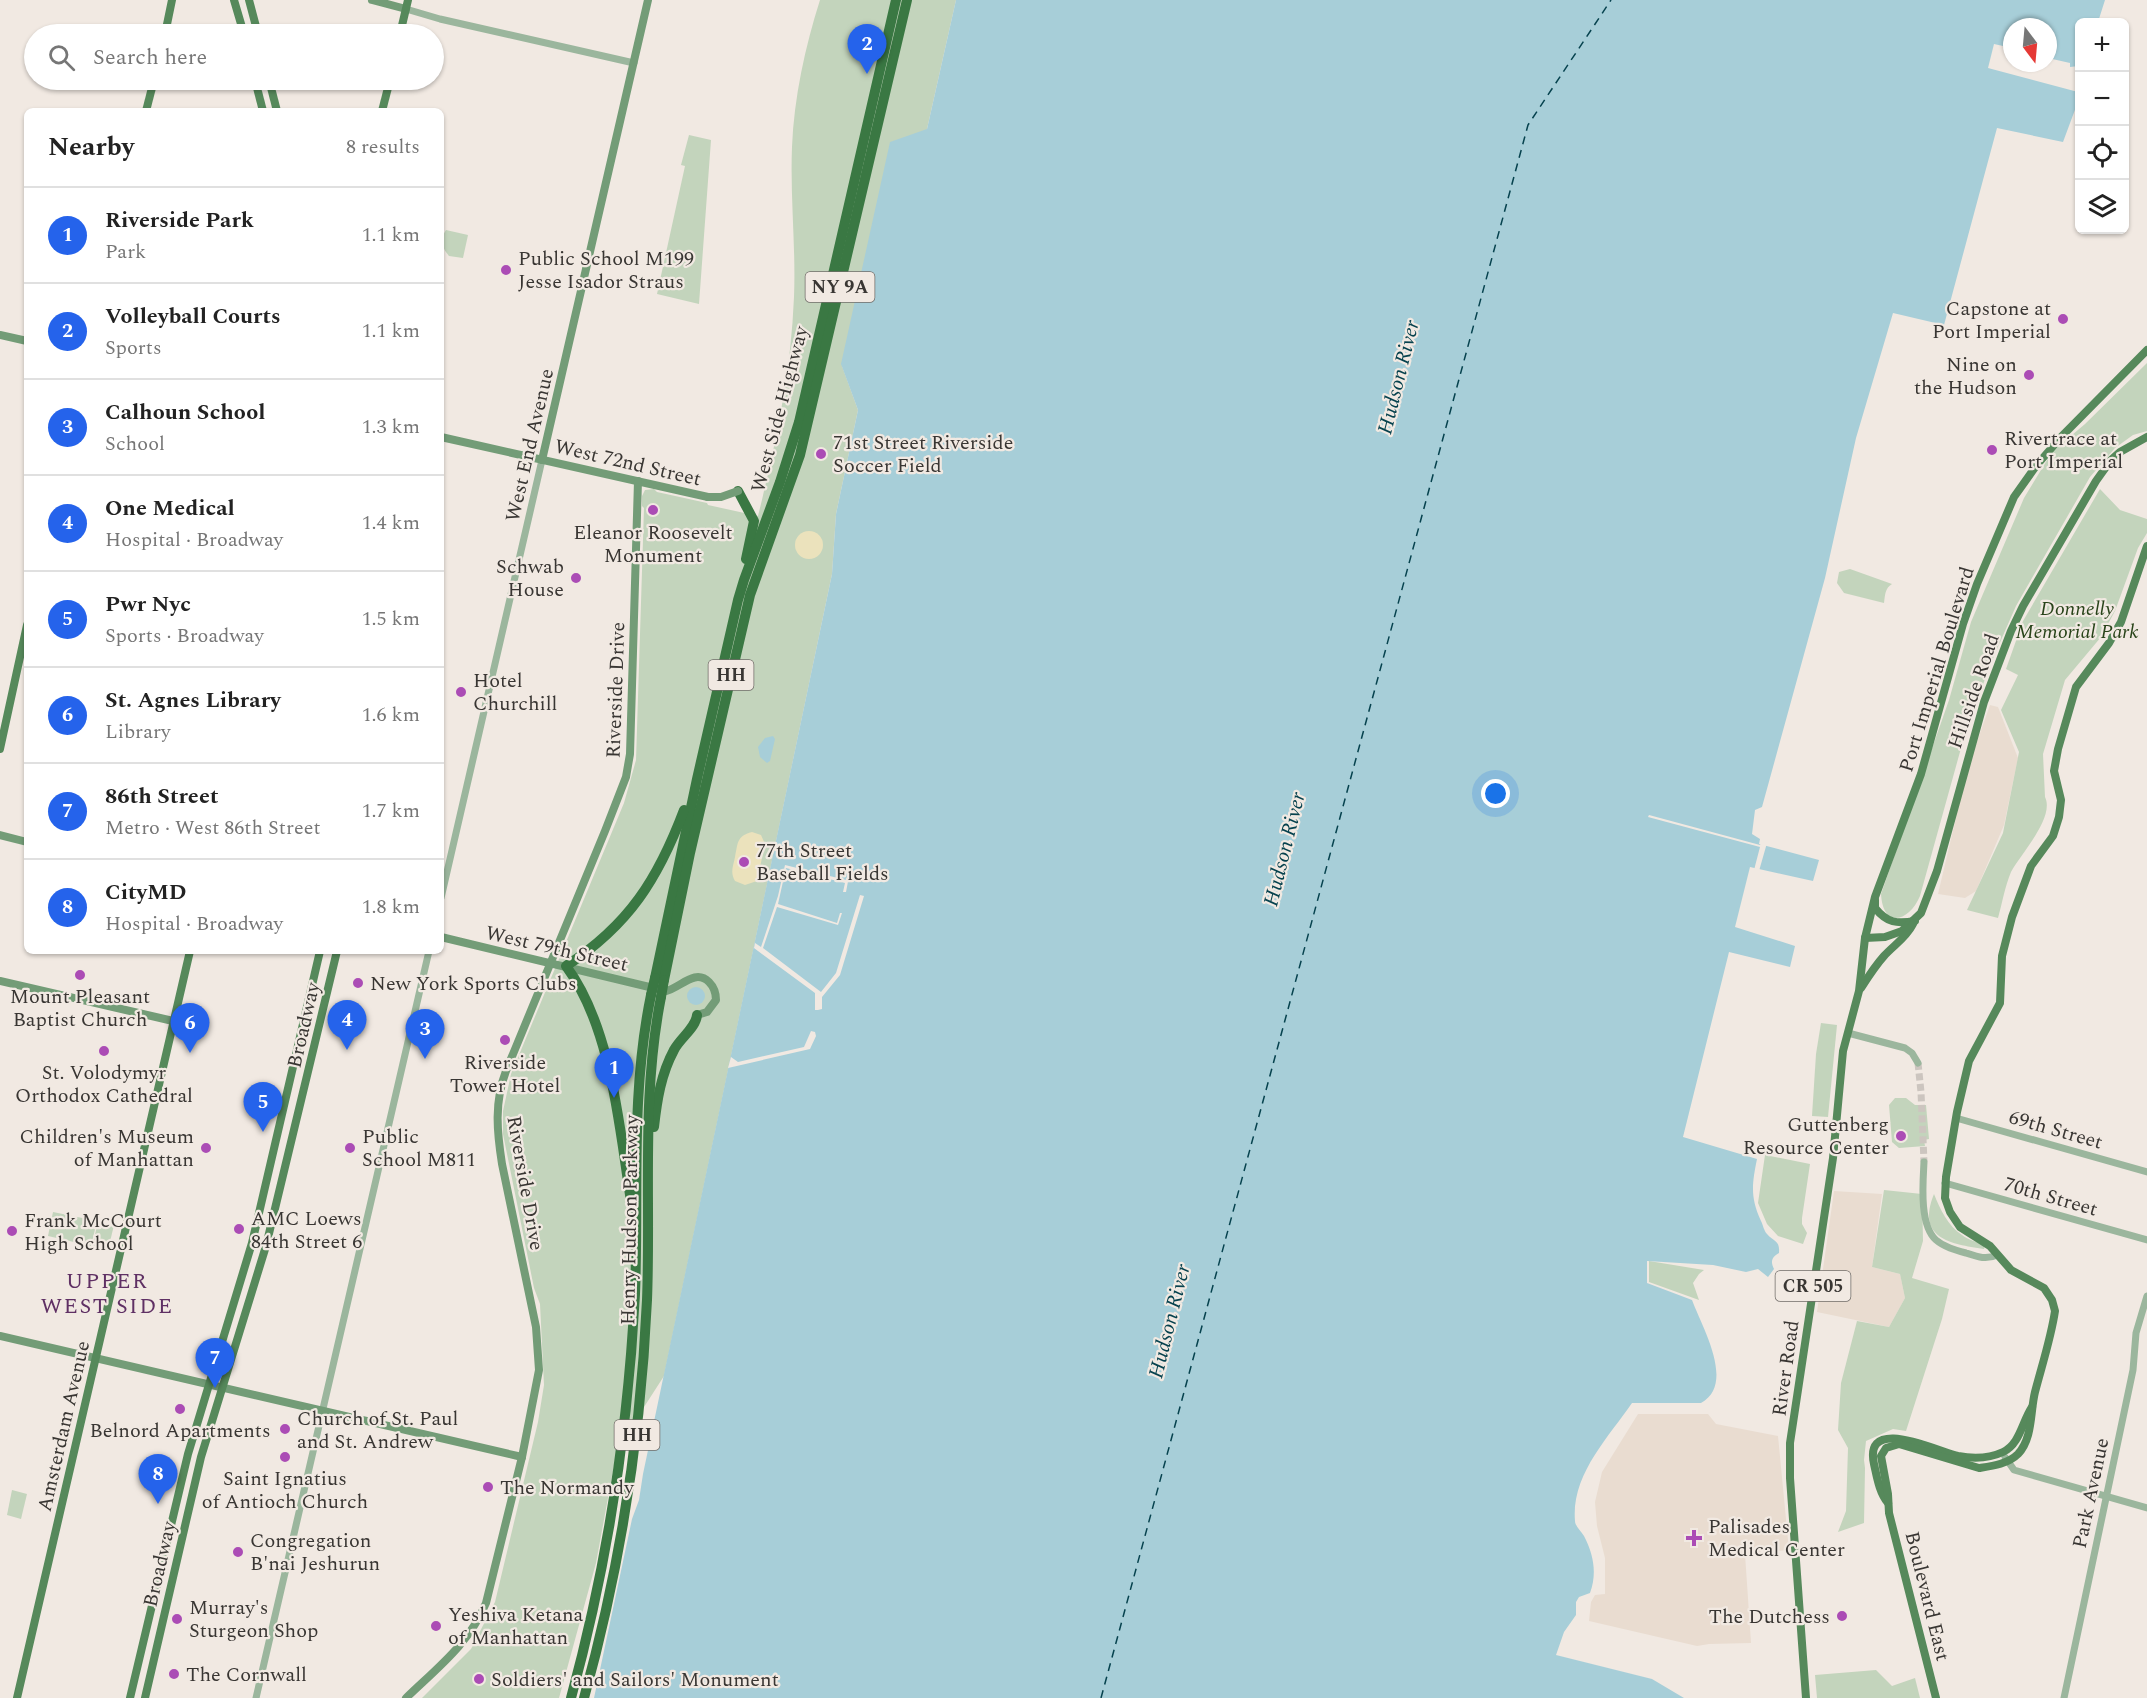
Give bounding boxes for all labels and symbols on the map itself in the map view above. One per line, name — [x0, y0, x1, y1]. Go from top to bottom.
north arrow — [2003, 18, 2057, 72]
pin: 2 — [848, 25, 886, 74]
place label: Public School M199 Jesse Isador Straus — [518, 244, 694, 297]
marker: Public School M199 Jesse Isador Straus — [499, 263, 513, 277]
road number: NY 9A — [806, 272, 874, 302]
place label: Capstone at Port Imperial — [1932, 294, 2051, 347]
marker: Capstone at Port Imperial — [2056, 312, 2070, 326]
water label: Hudson River — [1369, 316, 1429, 438]
street label: West Side Highway — [743, 321, 817, 496]
place label: Nine on the Hudson — [1914, 350, 2017, 403]
street label: West End Avenue — [498, 366, 562, 525]
marker: Nine on the Hudson — [2022, 368, 2036, 382]
place label: Rivertrace at Port Imperial — [2004, 424, 2123, 477]
place label: 71st Street Riverside Soccer Field — [833, 428, 1013, 481]
street label: West 72nd Street — [551, 432, 704, 494]
marker: Rivertrace at Port Imperial — [1985, 443, 1999, 457]
marker: 71st Street Riverside Soccer Field — [814, 447, 828, 461]
marker: Eleanor Roosevelt Monument — [646, 503, 660, 517]
place label: Eleanor Roosevelt Monument — [573, 518, 733, 571]
place label: Schwab House — [496, 552, 564, 605]
street label: Port Imperial Boulevard — [1891, 563, 1983, 776]
marker: Schwab House — [569, 571, 583, 585]
park label: Donnelly Memorial Park — [2015, 594, 2139, 647]
street label: Riverside Drive — [599, 621, 633, 759]
street label: Hillside Road — [1940, 630, 2008, 753]
road number: HH — [708, 660, 754, 690]
place label: Hotel Churchill — [473, 666, 557, 719]
marker: Hotel Churchill — [454, 685, 468, 699]
your location — [1481, 779, 1510, 808]
water label: Hudson River — [1255, 788, 1315, 910]
place label: 77th Street Baseball Fields — [756, 836, 889, 889]
marker: 77th Street Baseball Fields — [737, 855, 751, 869]
street label: West 79th Street — [482, 918, 631, 980]
marker: Mount Pleasant Baptist Church — [73, 968, 87, 982]
place label: New York Sports Clubs — [370, 969, 577, 999]
marker: New York Sports Clubs — [351, 976, 365, 990]
street label: Broadway — [280, 978, 329, 1071]
place label: Mount Pleasant Baptist Church — [10, 982, 150, 1035]
pin: 4 — [328, 1000, 366, 1050]
pin: 6 — [170, 1004, 210, 1053]
pin: 3 — [406, 1010, 444, 1059]
marker: Riverside Tower Hotel — [498, 1033, 512, 1047]
marker: St. Volodymyr Orthodox Cathedral — [97, 1044, 111, 1058]
place label: Riverside Tower Hotel — [450, 1048, 560, 1101]
pin: 1 — [594, 1048, 634, 1098]
place label: St. Volodymyr Orthodox Cathedral — [15, 1058, 193, 1111]
pin: 5 — [244, 1082, 282, 1132]
street label: 69th Street — [2005, 1102, 2106, 1158]
place label: Guttenberg Resource Center — [1743, 1110, 1889, 1163]
street label: Riverside Drive — [498, 1113, 552, 1253]
street label: Henry Hudson Parkway — [613, 1113, 647, 1325]
place label: Children's Museum of Manhattan — [20, 1122, 194, 1175]
place label: Public School M811 — [362, 1122, 476, 1175]
marker: Guttenberg Resource Center — [1894, 1129, 1908, 1143]
marker: Children's Museum of Manhattan — [199, 1141, 213, 1155]
marker: Public School M811 — [343, 1141, 357, 1155]
street label: 70th Street — [2000, 1169, 2101, 1225]
place label: AMC Loews 84th Street 6 — [251, 1204, 362, 1257]
place label: Frank McCourt High School — [24, 1206, 162, 1259]
marker: AMC Loews 84th Street 6 — [232, 1222, 246, 1236]
marker: Frank McCourt High School — [5, 1224, 19, 1238]
water label: Hudson River — [1140, 1260, 1200, 1382]
district label: UPPER WEST SIDE — [40, 1265, 174, 1323]
road number: CR 505 — [1776, 1271, 1850, 1301]
street label: River Road — [1764, 1318, 1808, 1418]
street label: Amsterdam Avenue — [30, 1338, 98, 1515]
pin: 7 — [196, 1338, 234, 1388]
marker: Belnord Apartments — [173, 1402, 187, 1416]
place label: Church of St. Paul and St. Andrew — [297, 1404, 458, 1457]
place label: Belnord Apartments — [89, 1416, 271, 1446]
road number: HH — [614, 1420, 660, 1450]
marker: Church of St. Paul and St. Andrew — [278, 1422, 292, 1436]
street label: Park Avenue — [2065, 1435, 2117, 1551]
marker: Saint Ignatius of Antioch Church — [278, 1450, 292, 1464]
pin: 8 — [138, 1454, 178, 1504]
place label: Saint Ignatius of Antioch Church — [202, 1464, 368, 1517]
place label: The Normandy — [500, 1473, 635, 1503]
marker: The Normandy — [481, 1480, 495, 1494]
place label: Palisades Medical Center — [1708, 1512, 1845, 1565]
street label: Broadway — [136, 1517, 185, 1610]
place label: Congregation B'nai Jeshurun — [250, 1526, 380, 1579]
street label: Boulevard East — [1896, 1528, 1958, 1664]
marker: Palisades Medical Center — [1685, 1529, 1703, 1547]
marker: Congregation B'nai Jeshurun — [231, 1545, 245, 1559]
place label: Murray's Sturgeon Shop — [189, 1593, 318, 1646]
place label: Yeshiva Ketana of Manhattan — [448, 1600, 584, 1653]
place label: The Dutchess — [1708, 1602, 1830, 1632]
marker: The Dutchess — [1835, 1609, 1849, 1623]
marker: Murray's Sturgeon Shop — [170, 1612, 184, 1626]
marker: Yeshiva Ketana of Manhattan — [429, 1619, 443, 1633]
place label: The Cornwall — [186, 1660, 307, 1690]
place label: Soldiers' and Sailors' Monument — [491, 1665, 779, 1695]
marker: The Cornwall — [167, 1667, 181, 1681]
marker: Soldiers' and Sailors' Monument — [472, 1672, 486, 1686]

